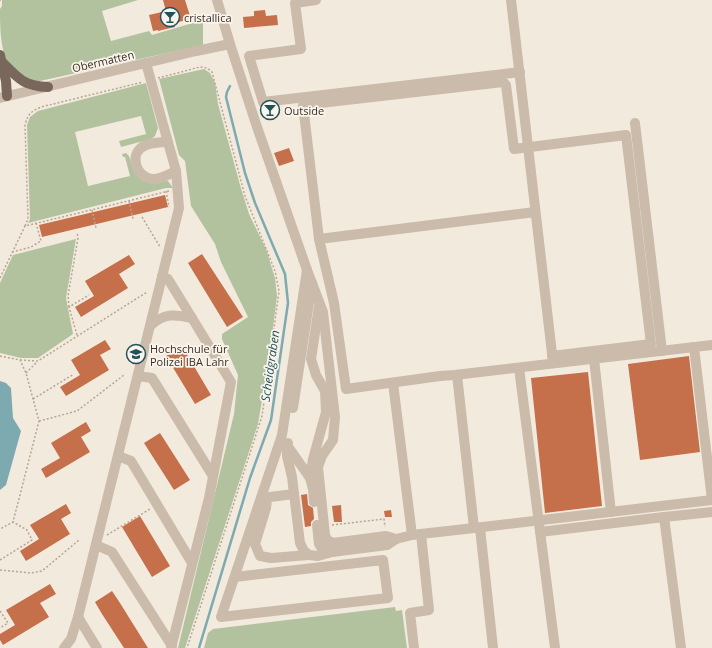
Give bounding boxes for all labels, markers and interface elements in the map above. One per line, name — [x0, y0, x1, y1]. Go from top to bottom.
bar icon: cristallica — [159, 6, 181, 28]
place label: cristallica — [184, 10, 232, 25]
street label: Obermatten — [71, 47, 135, 75]
bar icon: Outside — [259, 99, 281, 121]
place label: Outside — [284, 103, 324, 118]
water label: Scheidgraben — [257, 329, 283, 403]
place label: Hochschule für Polizei IBA Lahr — [150, 341, 229, 369]
school or university icon: Hochschule für Polizei IBA Lahr — [125, 343, 147, 365]

